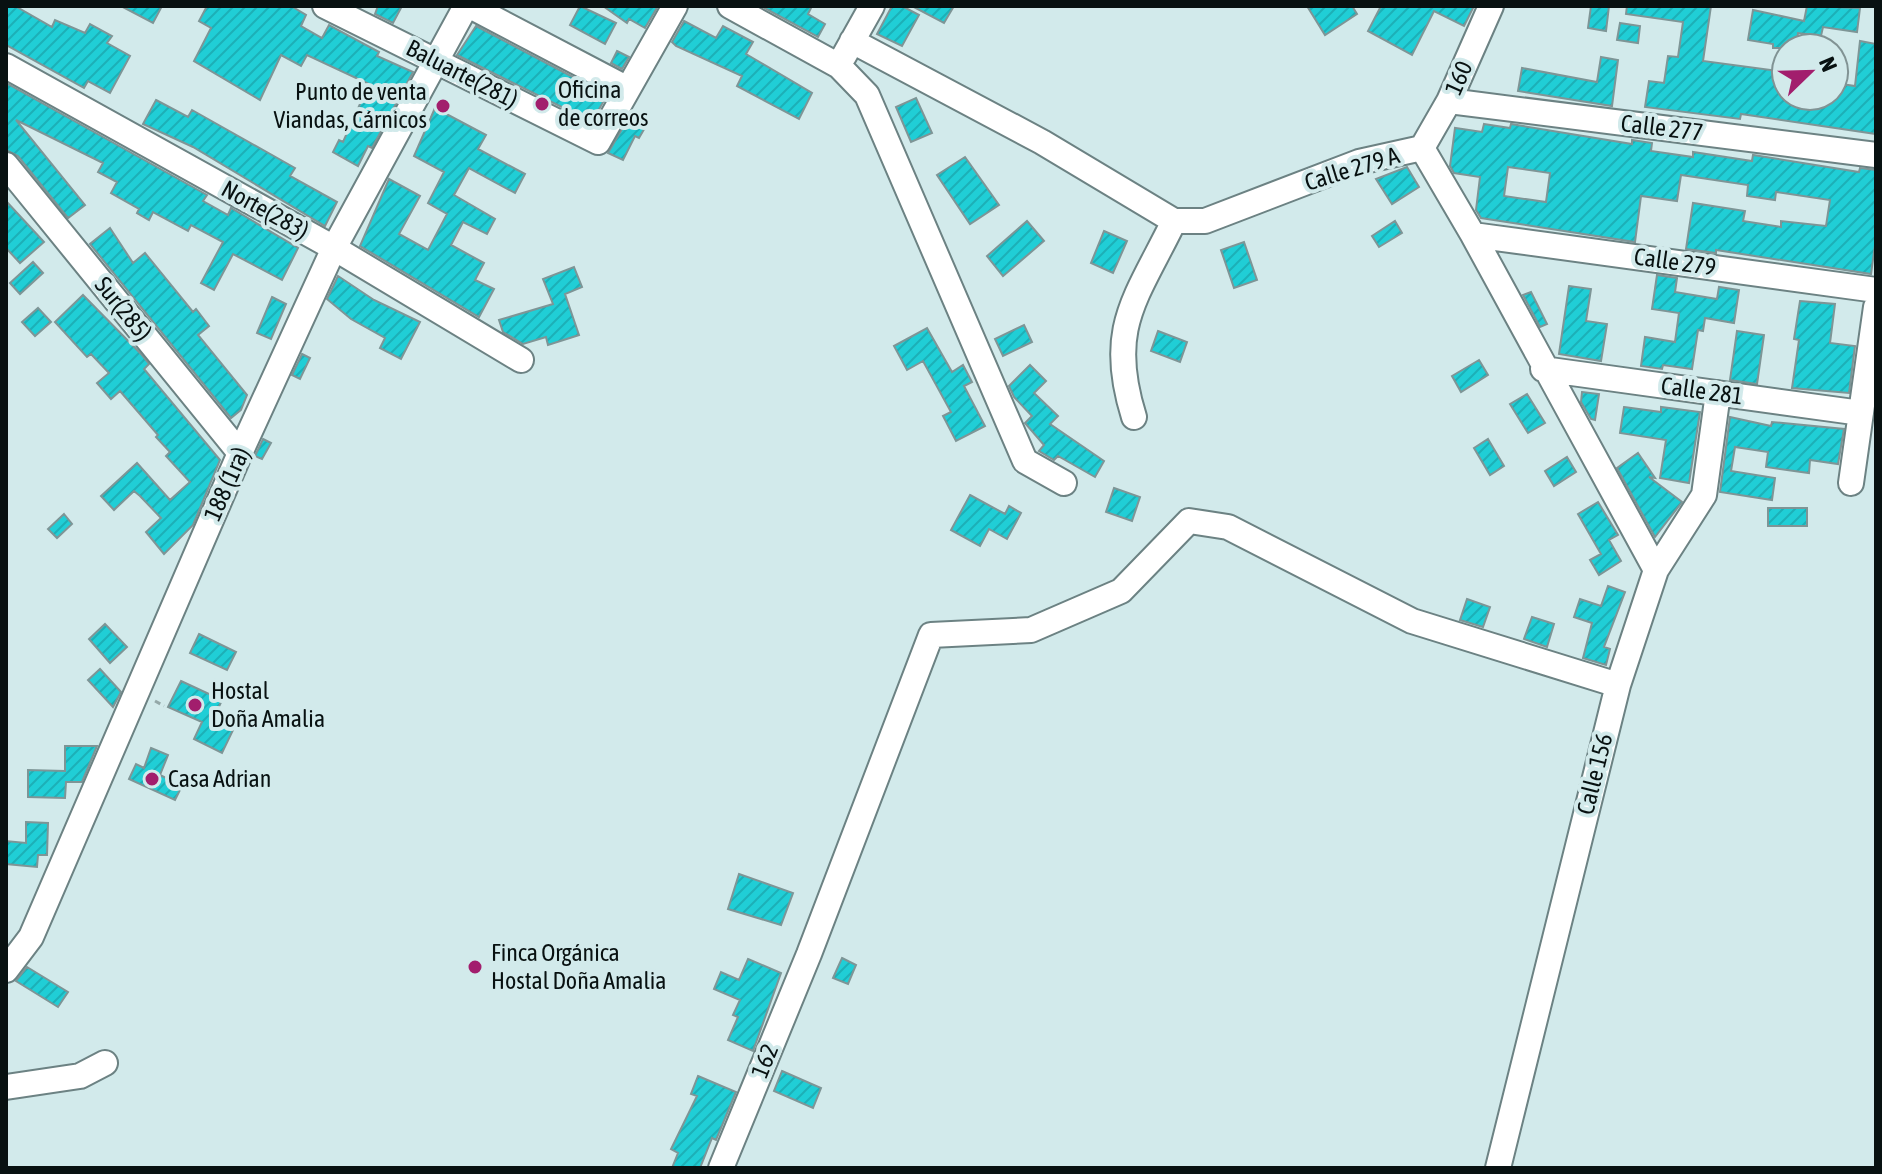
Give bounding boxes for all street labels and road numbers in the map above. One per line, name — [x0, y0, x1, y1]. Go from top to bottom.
street label: Baluarte(281) — [402, 34, 522, 113]
street label: 160 — [1439, 57, 1478, 99]
street label: Calle 277 — [1619, 109, 1705, 146]
street label: Calle 279 A — [1301, 141, 1403, 196]
street label: Norte(283) — [217, 175, 313, 244]
street label: Calle 279 — [1632, 242, 1718, 281]
street label: Sur(285) — [90, 271, 157, 346]
street label: Calle 281 — [1659, 371, 1745, 410]
street label: 188 (1ra) — [198, 443, 255, 525]
street label: Calle 156 — [1571, 731, 1618, 817]
street label: 162 — [746, 1040, 783, 1082]

